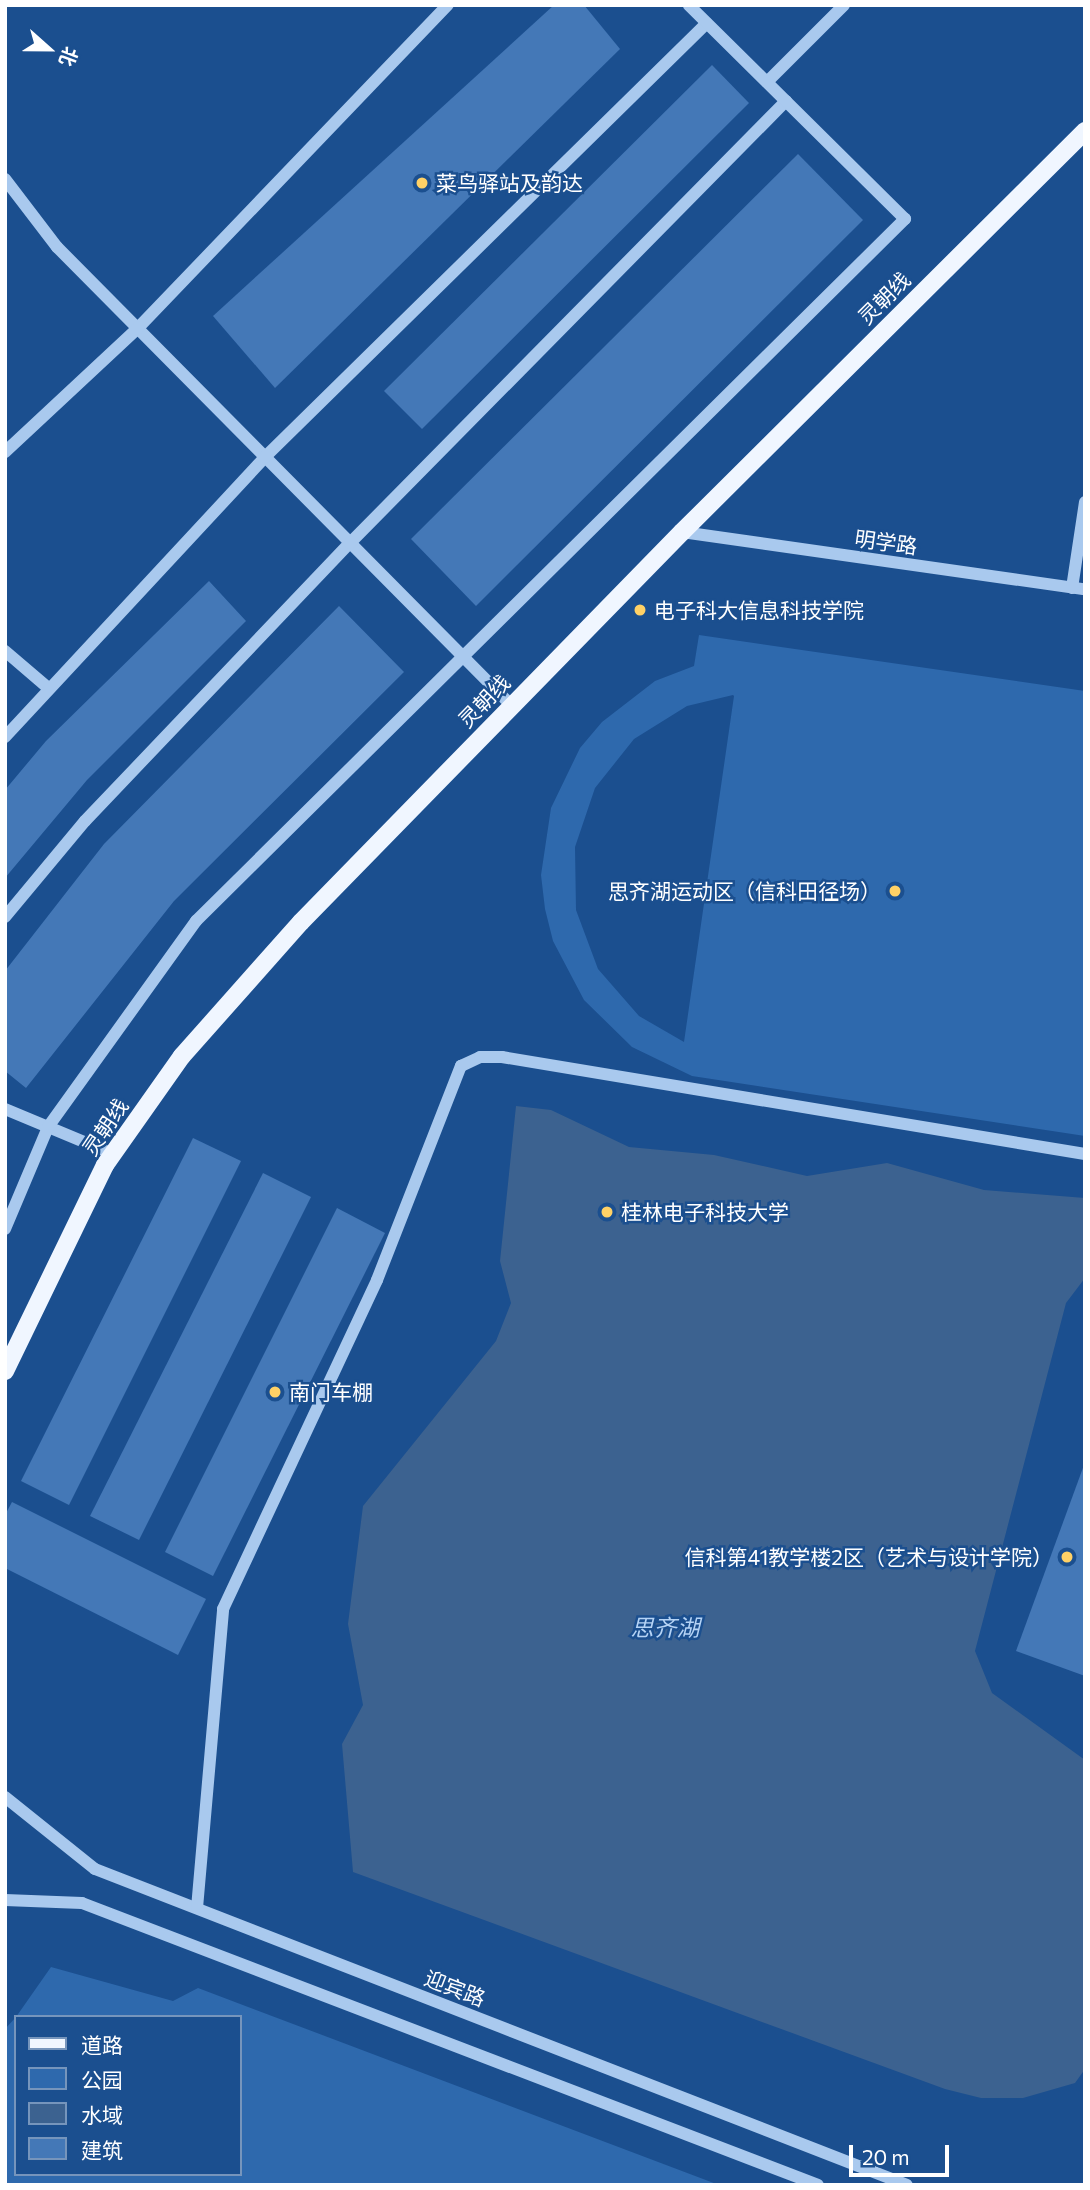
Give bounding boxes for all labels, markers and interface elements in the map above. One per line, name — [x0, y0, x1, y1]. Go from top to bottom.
north arrow — [14, 14, 84, 84]
text: 北 — [55, 44, 83, 70]
place label: 菜鸟驿站及韵达 — [436, 170, 583, 196]
marker: 菜鸟驿站及韵达 — [414, 175, 430, 191]
street label: 灵朝线 — [853, 267, 915, 329]
street label: 明学路 — [853, 525, 919, 559]
place label: 电子科大信息科技学院 — [654, 597, 864, 623]
marker: 电子科大信息科技学院 — [632, 602, 648, 618]
street label: 灵朝线 — [453, 670, 515, 732]
place label: 思齐湖运动区（信科田径场） — [608, 878, 881, 904]
marker: 思齐湖运动区（信科田径场） — [887, 883, 903, 899]
street label: 灵朝线 — [77, 1094, 133, 1160]
place label: 桂林电子科技大学 — [621, 1199, 789, 1225]
marker: 桂林电子科技大学 — [599, 1204, 615, 1220]
place label: 南门车棚 — [289, 1379, 373, 1405]
marker: 南门车棚 — [267, 1384, 283, 1400]
place label: 信科第41教学楼2区（艺术与设计学院） — [684, 1544, 1053, 1570]
marker: 信科第41教学楼2区（艺术与设计学院） — [1059, 1549, 1075, 1565]
water label: 思齐湖 — [631, 1613, 699, 1641]
street label: 迎宾路 — [421, 1965, 489, 2011]
legend — [14, 2015, 242, 2176]
text: 道路 — [81, 2032, 123, 2057]
text: 公园 — [81, 2067, 123, 2092]
text: 水域 — [81, 2102, 123, 2127]
scale bar — [852, 2130, 952, 2174]
text: 建筑 — [81, 2137, 123, 2162]
text: 20 m — [862, 2144, 910, 2169]

